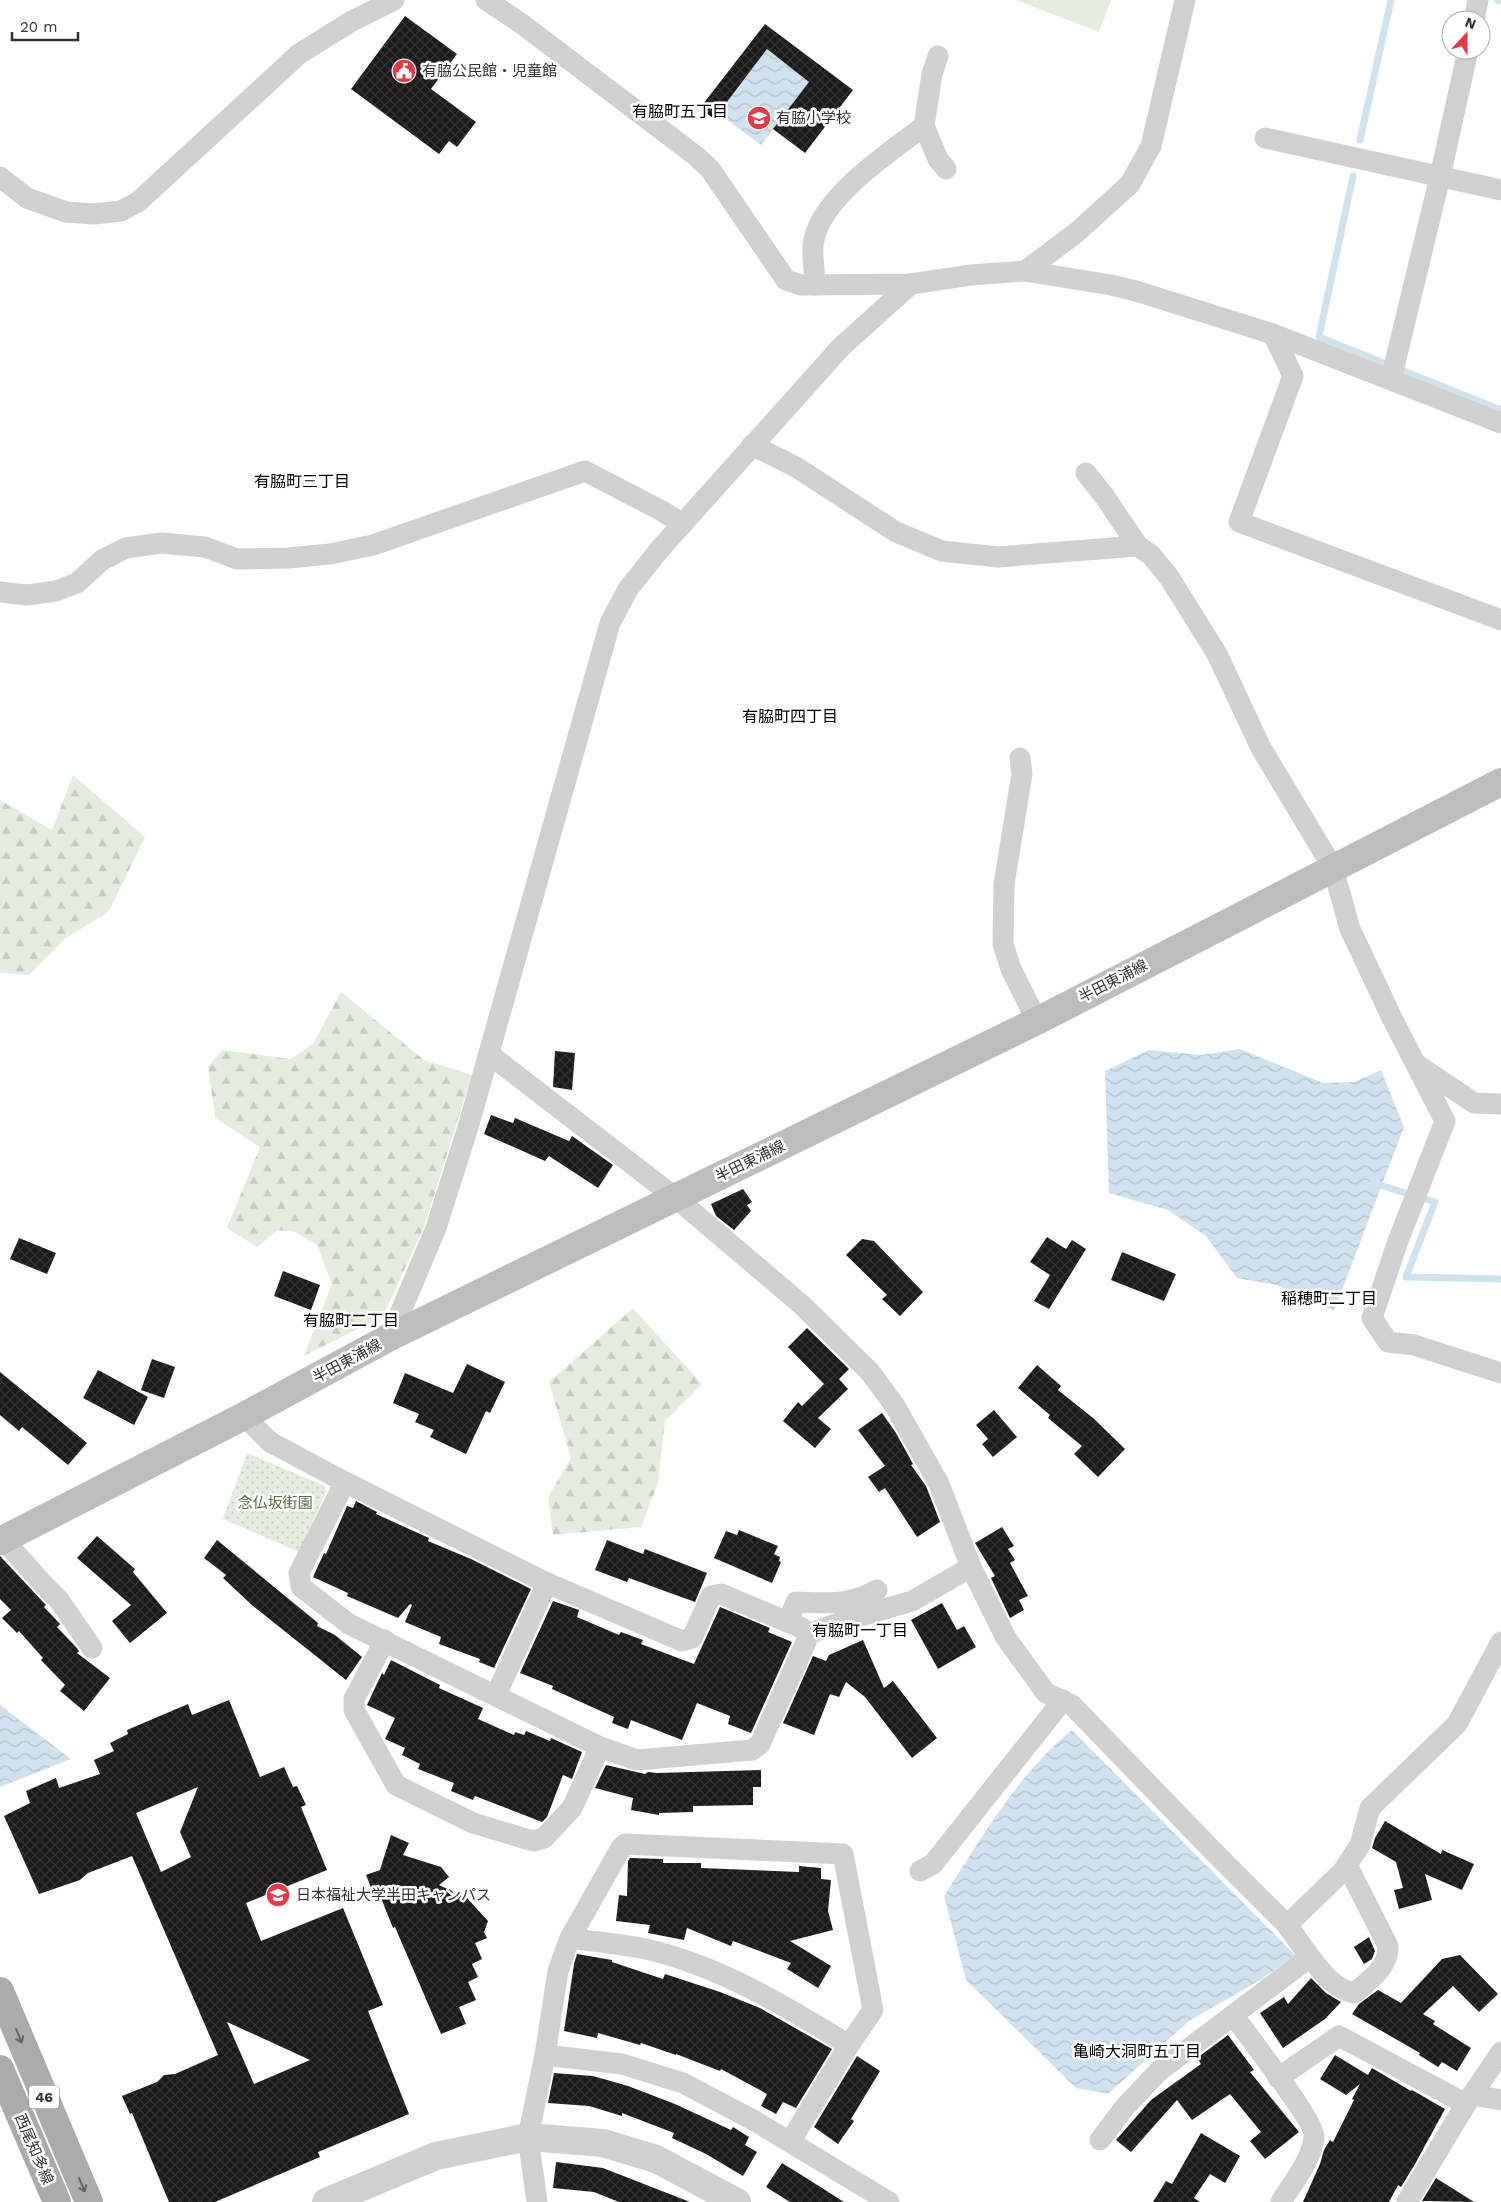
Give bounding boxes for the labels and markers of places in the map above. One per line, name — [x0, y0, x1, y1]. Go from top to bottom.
public building icon: 有脇公民館・児童館 — [391, 58, 417, 84]
place label: 有脇公民館・児童館 — [422, 62, 557, 80]
school or university icon: 有脇小学校 — [746, 105, 772, 131]
place label: 有脇小学校 — [776, 109, 851, 127]
school or university icon: 日本福祉大学半田キャンパス — [265, 1882, 291, 1908]
place label: 日本福祉大学半田キャンパス — [296, 1886, 491, 1904]

